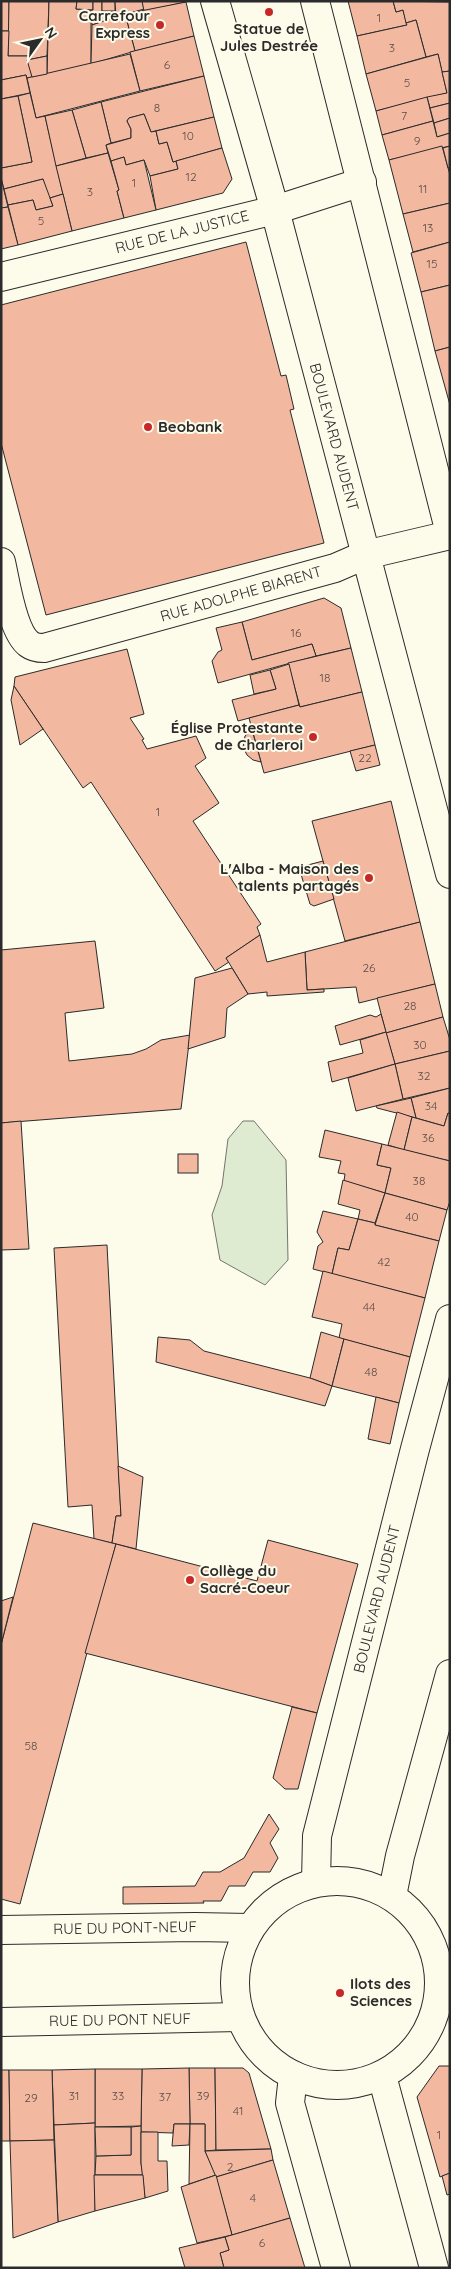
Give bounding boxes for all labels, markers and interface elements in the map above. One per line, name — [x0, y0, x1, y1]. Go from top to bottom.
place label: Carrefour Express — [79, 6, 150, 42]
marker: Statue de Jules Destrée — [263, 6, 275, 18]
house number: 1 — [377, 10, 381, 25]
north arrow — [15, 15, 65, 65]
marker: Carrefour Express — [154, 19, 166, 31]
place label: Statue de Jules Destrée — [220, 19, 318, 55]
text: N — [41, 24, 61, 42]
house number: 3 — [389, 40, 395, 55]
house number: 6 — [164, 57, 171, 72]
house number: 5 — [404, 75, 410, 90]
house number: 8 — [154, 100, 160, 115]
house number: 7 — [401, 108, 407, 123]
house number: 10 — [182, 128, 194, 143]
house number: 9 — [414, 133, 421, 148]
house number: 12 — [185, 169, 197, 184]
house number: 1 — [132, 175, 136, 190]
house number: 11 — [419, 181, 427, 196]
house number: 3 — [87, 184, 93, 199]
street label: RUE DE LA JUSTICE — [113, 206, 251, 257]
house number: 5 — [38, 213, 44, 228]
house number: 13 — [423, 220, 433, 235]
house number: 15 — [427, 256, 437, 271]
street label: BOULEVARD AUDENT — [306, 361, 363, 513]
place label: Beobank — [158, 417, 222, 436]
marker: Beobank — [142, 421, 154, 433]
street label: RUE ADOLPHE BIARENT — [158, 561, 324, 626]
house number: 16 — [291, 625, 302, 640]
house number: 18 — [320, 670, 330, 685]
place label: Église Protestante de Charleroi — [171, 718, 303, 754]
marker: Église Protestante de Charleroi — [307, 731, 319, 743]
house number: 22 — [358, 750, 372, 765]
house number: 1 — [156, 804, 160, 819]
place label: L'Alba - Maison des talents partagés — [220, 859, 359, 895]
marker: L'Alba - Maison des talents partagés — [363, 872, 375, 884]
house number: 26 — [362, 960, 376, 975]
house number: 28 — [403, 998, 417, 1013]
house number: 30 — [413, 1037, 427, 1052]
house number: 32 — [418, 1068, 431, 1083]
house number: 34 — [425, 1098, 437, 1113]
house number: 36 — [422, 1130, 435, 1145]
house number: 38 — [413, 1173, 425, 1188]
house number: 40 — [405, 1209, 419, 1224]
house number: 42 — [378, 1254, 391, 1269]
house number: 44 — [363, 1299, 375, 1314]
house number: 48 — [365, 1364, 377, 1379]
street label: BOULEVARD AUDENT — [349, 1523, 404, 1675]
place label: Collège du Sacré-Coeur — [200, 1561, 291, 1597]
marker: Collège du Sacré-Coeur — [184, 1574, 196, 1586]
house number: 58 — [24, 1738, 38, 1753]
street label: RUE DU PONT-NEUF — [53, 1917, 197, 1938]
place label: Ilots des Sciences — [350, 1974, 412, 2010]
marker: Ilots des Sciences — [334, 1987, 346, 1999]
street label: RUE DU PONT NEUF — [49, 2009, 191, 2030]
house number: 31 — [69, 2088, 79, 2103]
house number: 33 — [112, 2088, 124, 2103]
house number: 39 — [197, 2088, 210, 2103]
house number: 37 — [159, 2089, 171, 2104]
house number: 29 — [24, 2090, 38, 2105]
house number: 41 — [233, 2103, 243, 2118]
house number: 1 — [437, 2127, 441, 2142]
house number: 2 — [227, 2159, 234, 2174]
house number: 4 — [250, 2190, 256, 2205]
house number: 6 — [259, 2235, 266, 2250]

